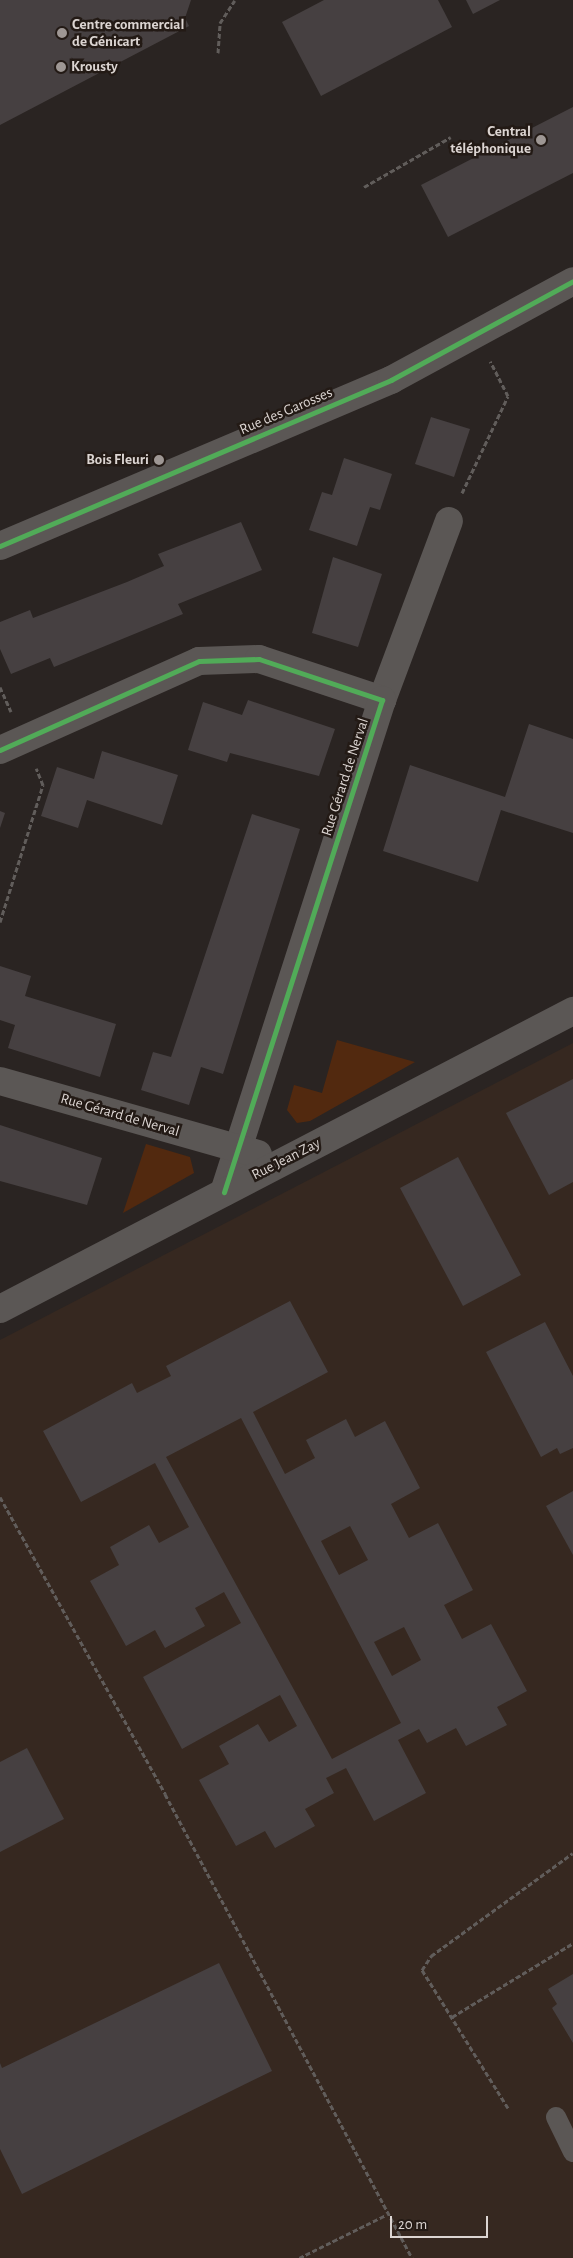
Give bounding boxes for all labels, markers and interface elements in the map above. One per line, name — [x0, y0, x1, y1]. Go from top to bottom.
place label: Centre commercial de Génicart — [72, 15, 185, 50]
marker: Centre commercial de Génicart — [56, 27, 68, 39]
place label: Krousty — [71, 58, 118, 76]
marker: Krousty — [55, 61, 67, 73]
place label: Central téléphonique — [450, 122, 531, 157]
marker: Central téléphonique — [535, 134, 547, 146]
street label: Rue des Garosses — [237, 383, 335, 439]
place label: Bois Fleuri — [86, 451, 149, 469]
marker: Bois Fleuri — [153, 454, 165, 466]
street label: Rue Gérard de Nerval — [317, 716, 373, 838]
street label: Rue Gérard de Nerval — [58, 1089, 182, 1141]
street label: Rue Jean Zay — [249, 1134, 323, 1184]
scale bar — [393, 2206, 490, 2238]
text: 20 m — [398, 2217, 427, 2232]

